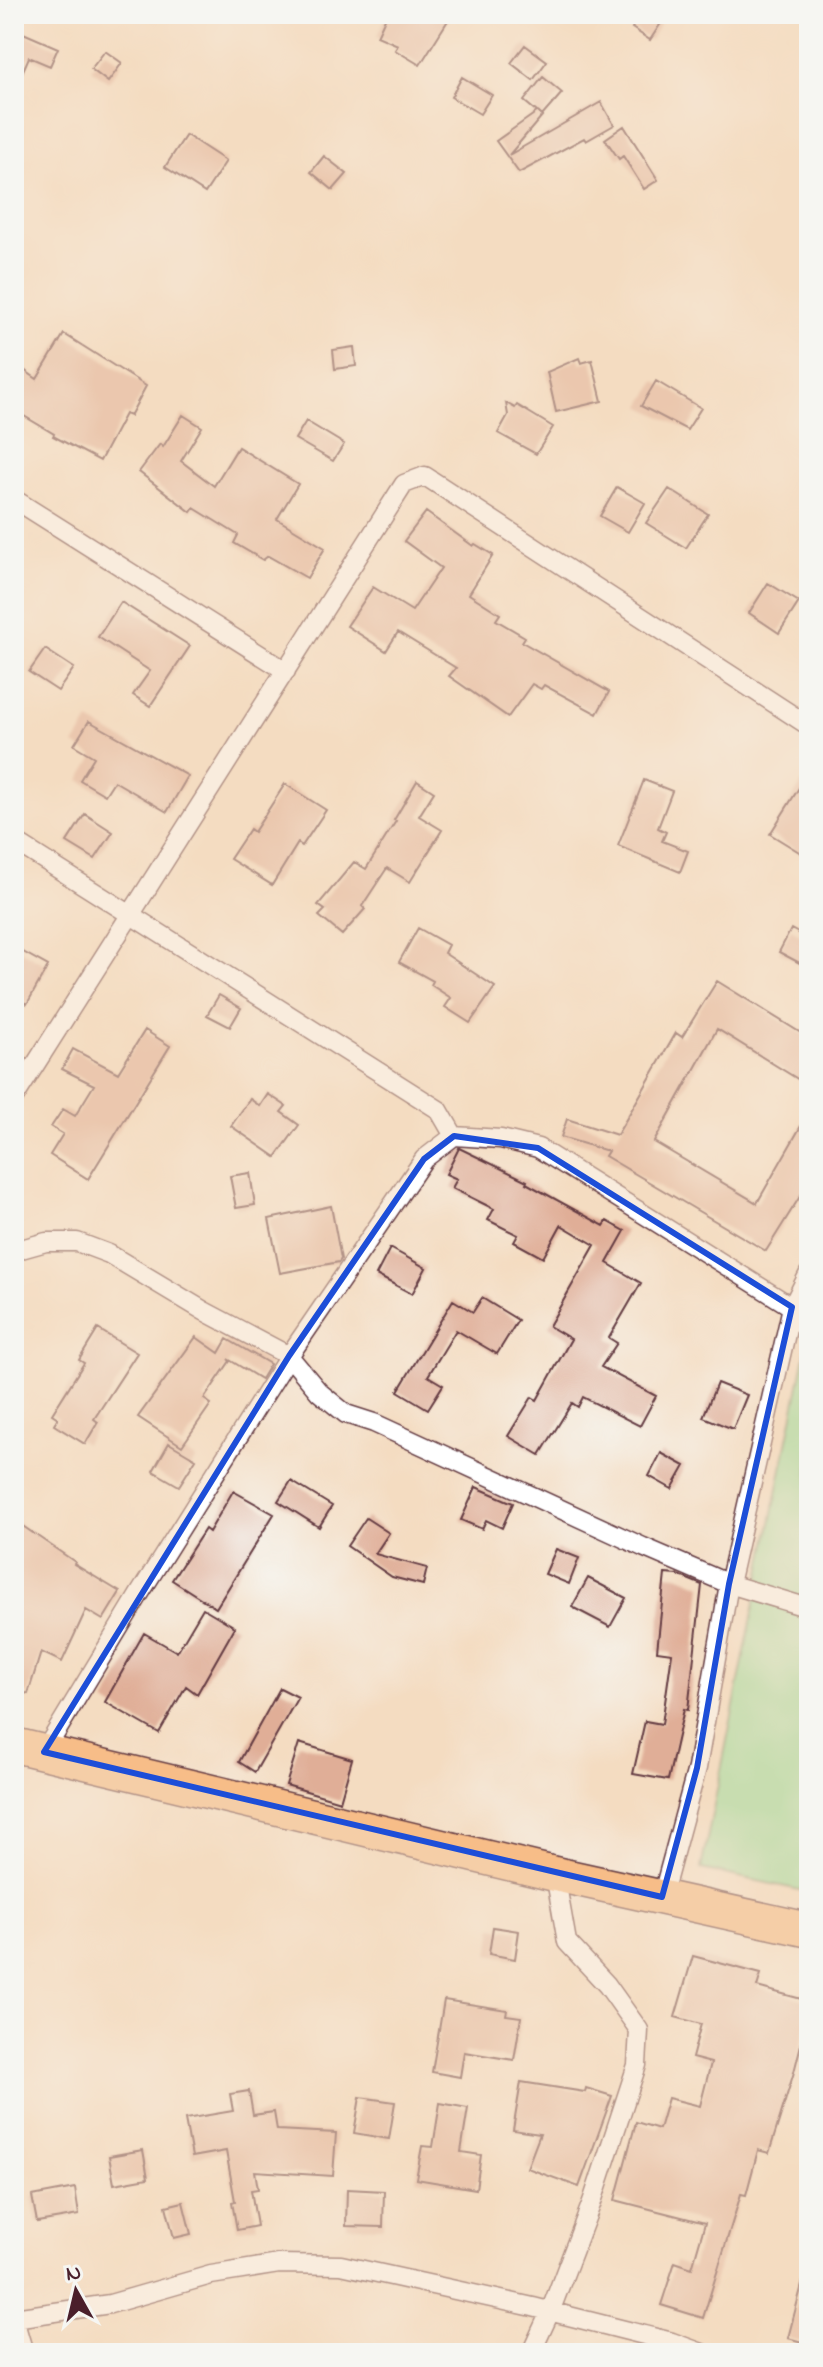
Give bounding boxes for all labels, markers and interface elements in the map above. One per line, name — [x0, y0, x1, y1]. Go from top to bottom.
north arrow — [36, 2251, 116, 2331]
text: N — [64, 2257, 83, 2291]

